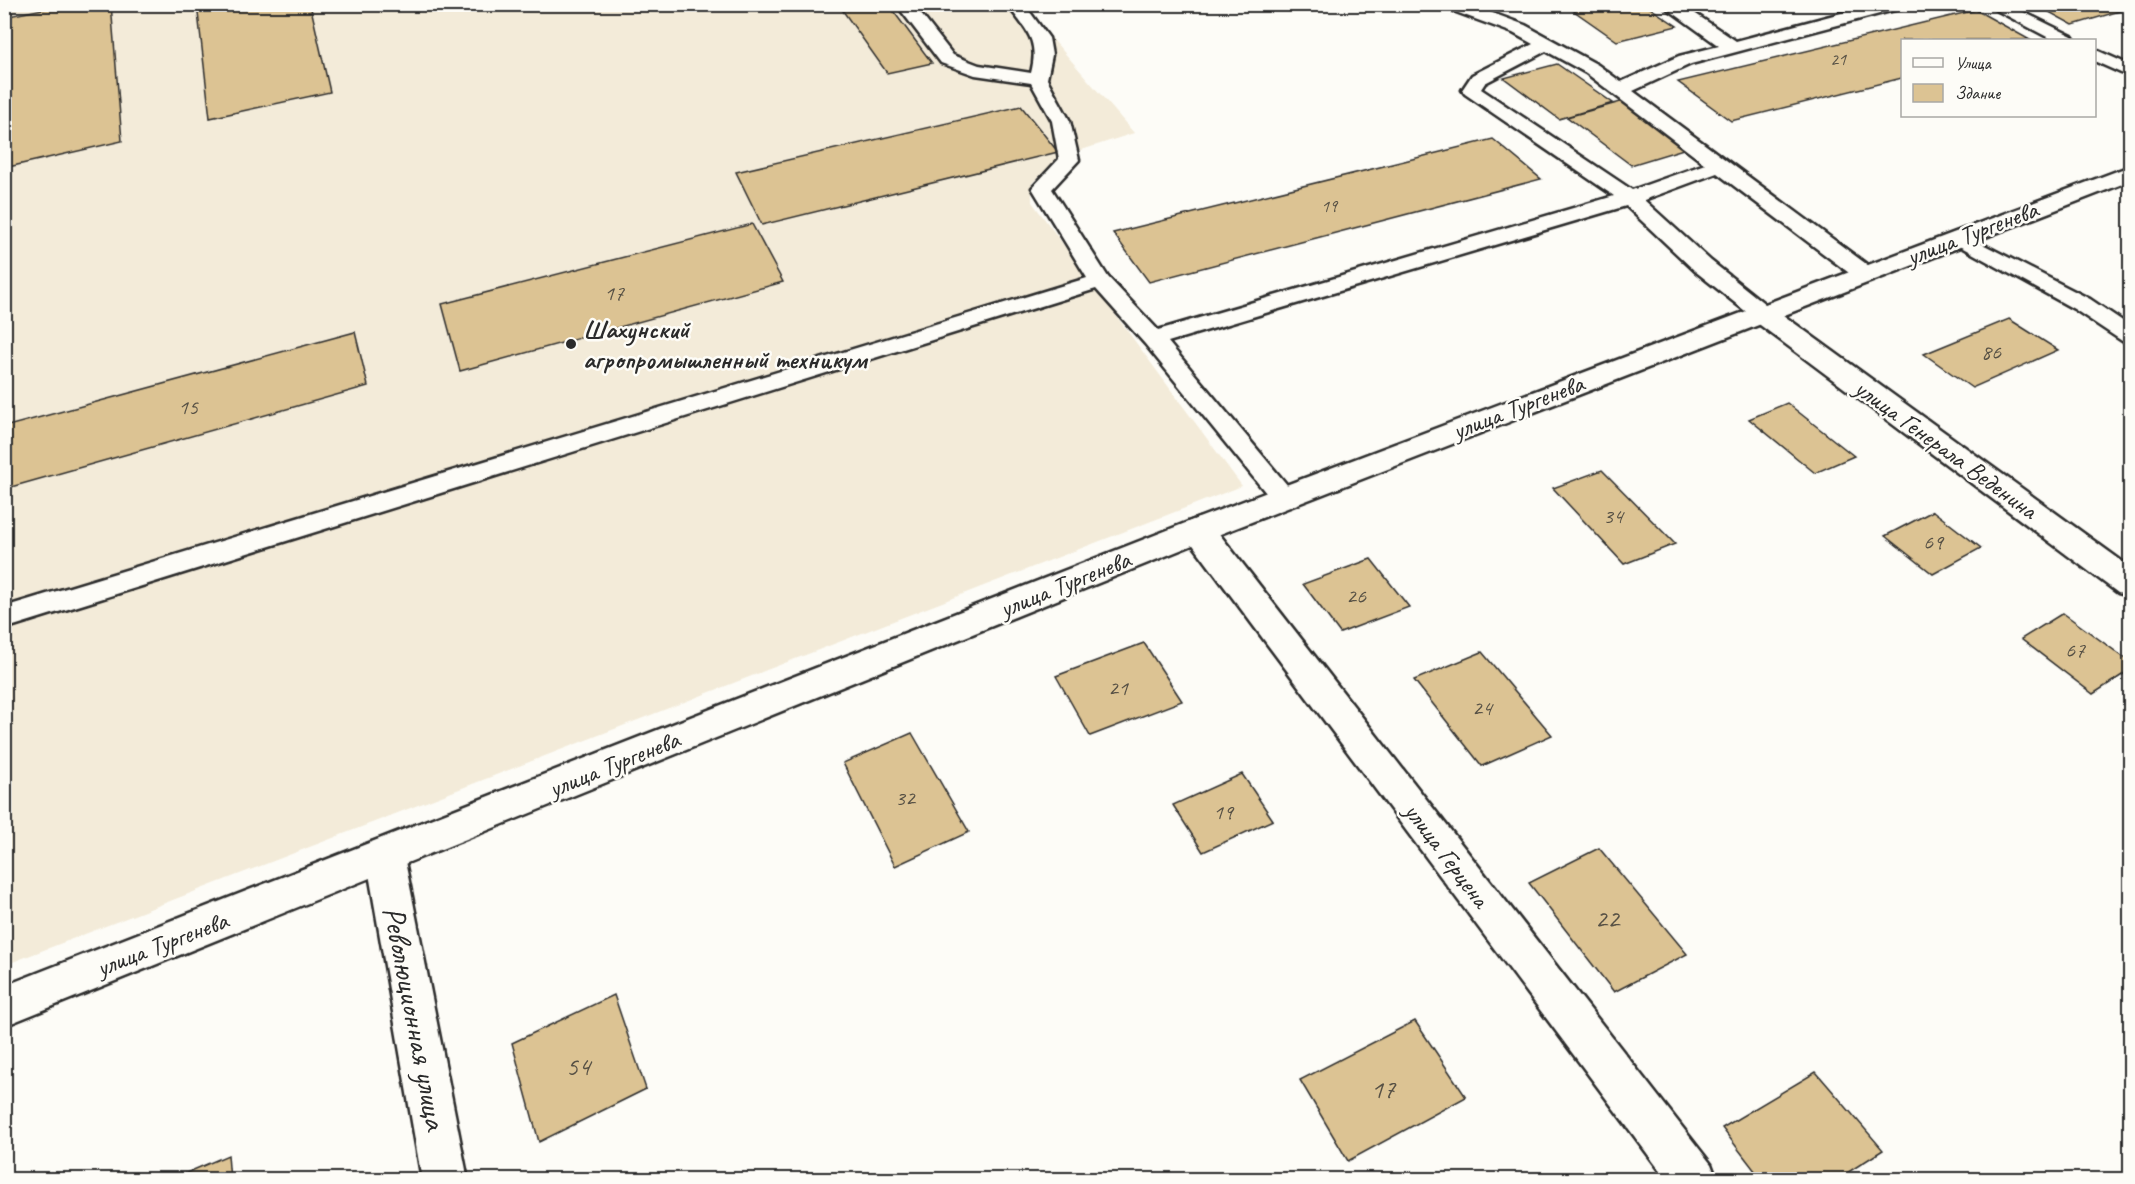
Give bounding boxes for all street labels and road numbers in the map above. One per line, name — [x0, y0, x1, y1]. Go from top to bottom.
street label: улица Тургенева — [1900, 192, 2044, 274]
street label: улица Тургенева — [1446, 366, 1590, 448]
street label: улица Генерала Веденина — [1847, 370, 2045, 527]
street label: улица Тургенева — [993, 542, 1137, 626]
street label: улица Тургенева — [542, 722, 686, 806]
street label: улица Герцена — [1396, 794, 1499, 916]
street label: улица Тургенева — [90, 903, 234, 985]
street label: Революционная улица — [373, 903, 457, 1135]

